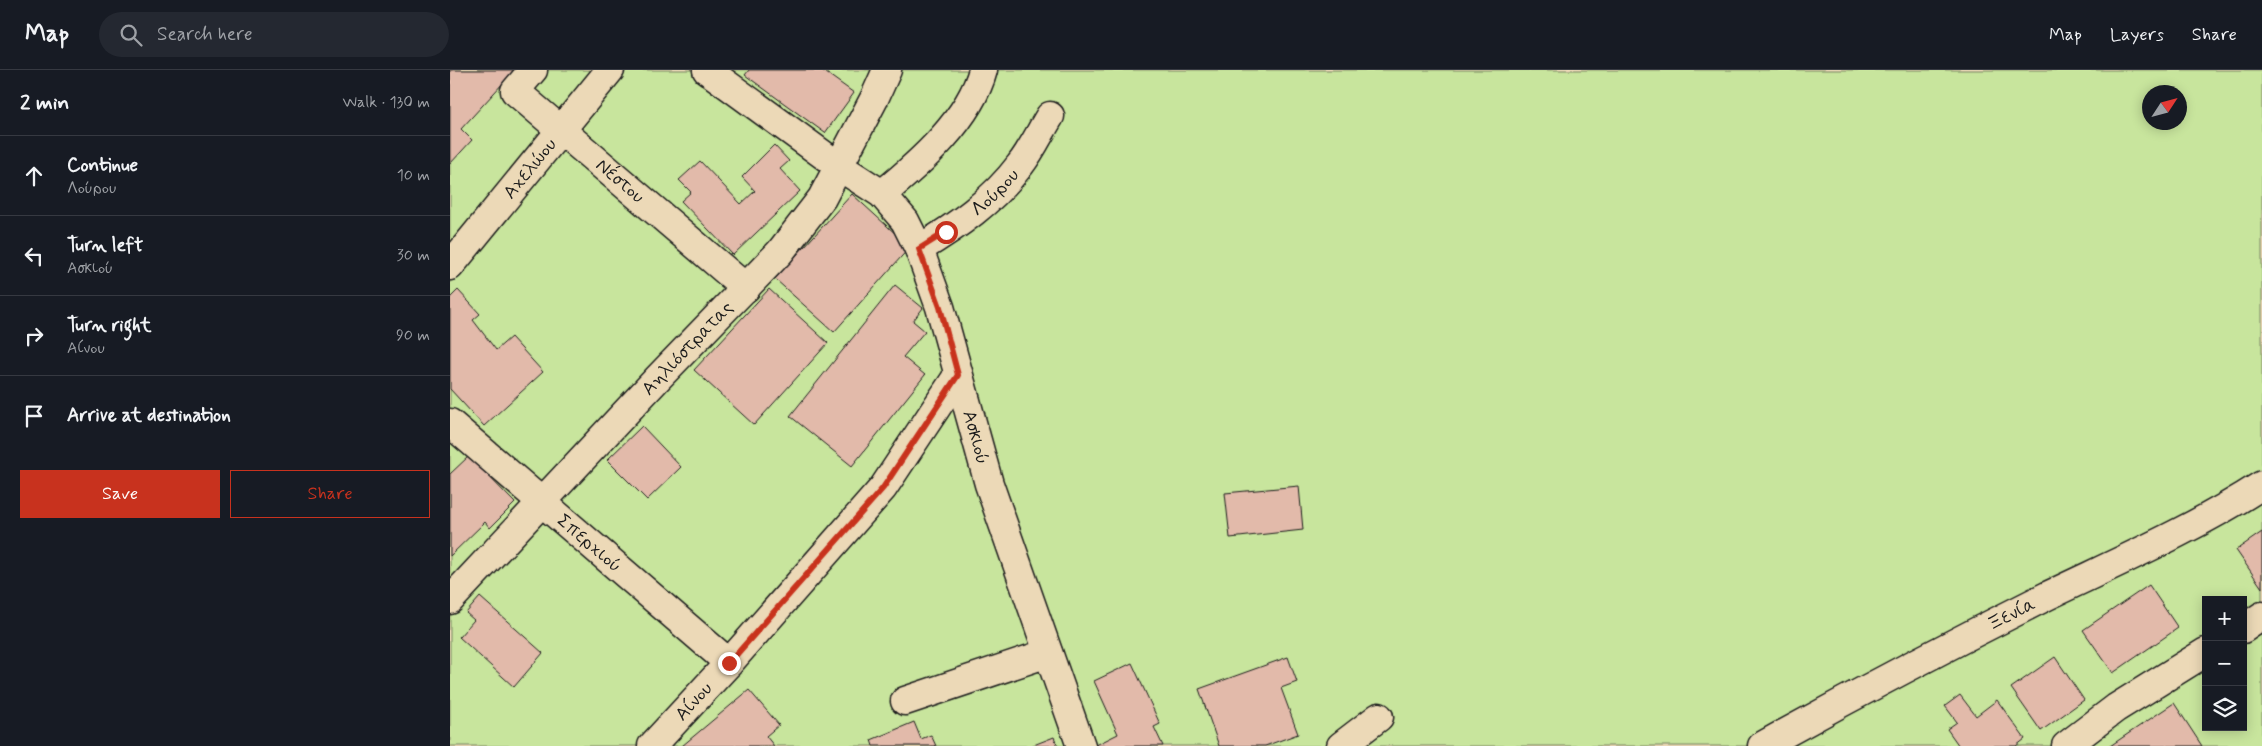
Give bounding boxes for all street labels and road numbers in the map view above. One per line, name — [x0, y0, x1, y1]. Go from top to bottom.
street label: Αχελώου — [497, 133, 562, 204]
street label: Νέστου — [590, 153, 650, 209]
street label: Λούρου — [965, 163, 1025, 222]
street label: Αηλιόστρατας — [636, 295, 739, 401]
street label: Ασκιού — [957, 407, 995, 467]
street label: Σπερχιού — [552, 508, 627, 578]
street label: Ξενία — [1983, 591, 2040, 637]
street label: Αίνου — [669, 676, 718, 726]

